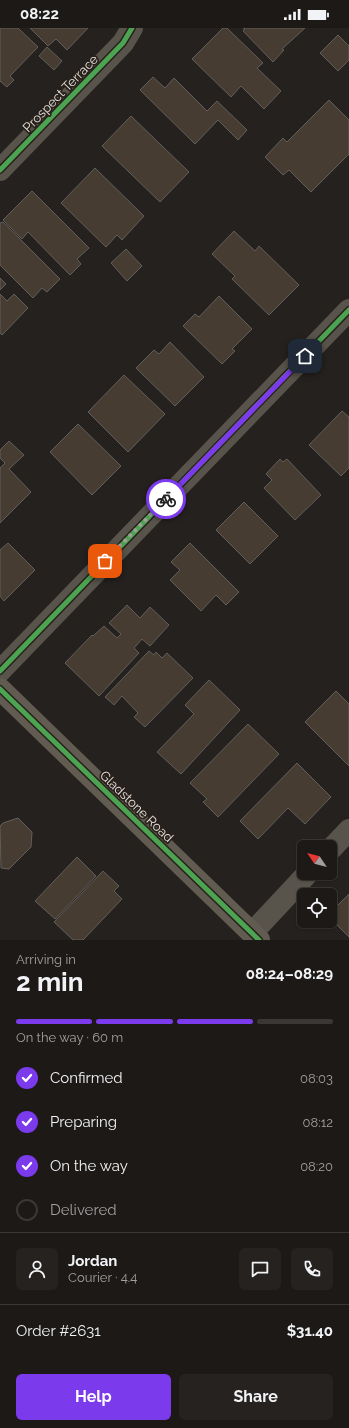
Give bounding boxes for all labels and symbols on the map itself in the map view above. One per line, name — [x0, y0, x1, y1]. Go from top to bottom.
street label: Prospect Terrace — [20, 51, 101, 135]
pin — [288, 339, 322, 373]
courier — [146, 479, 186, 519]
pin — [88, 544, 122, 578]
street label: Gladstone Road — [97, 768, 176, 845]
north arrow — [297, 840, 337, 880]

